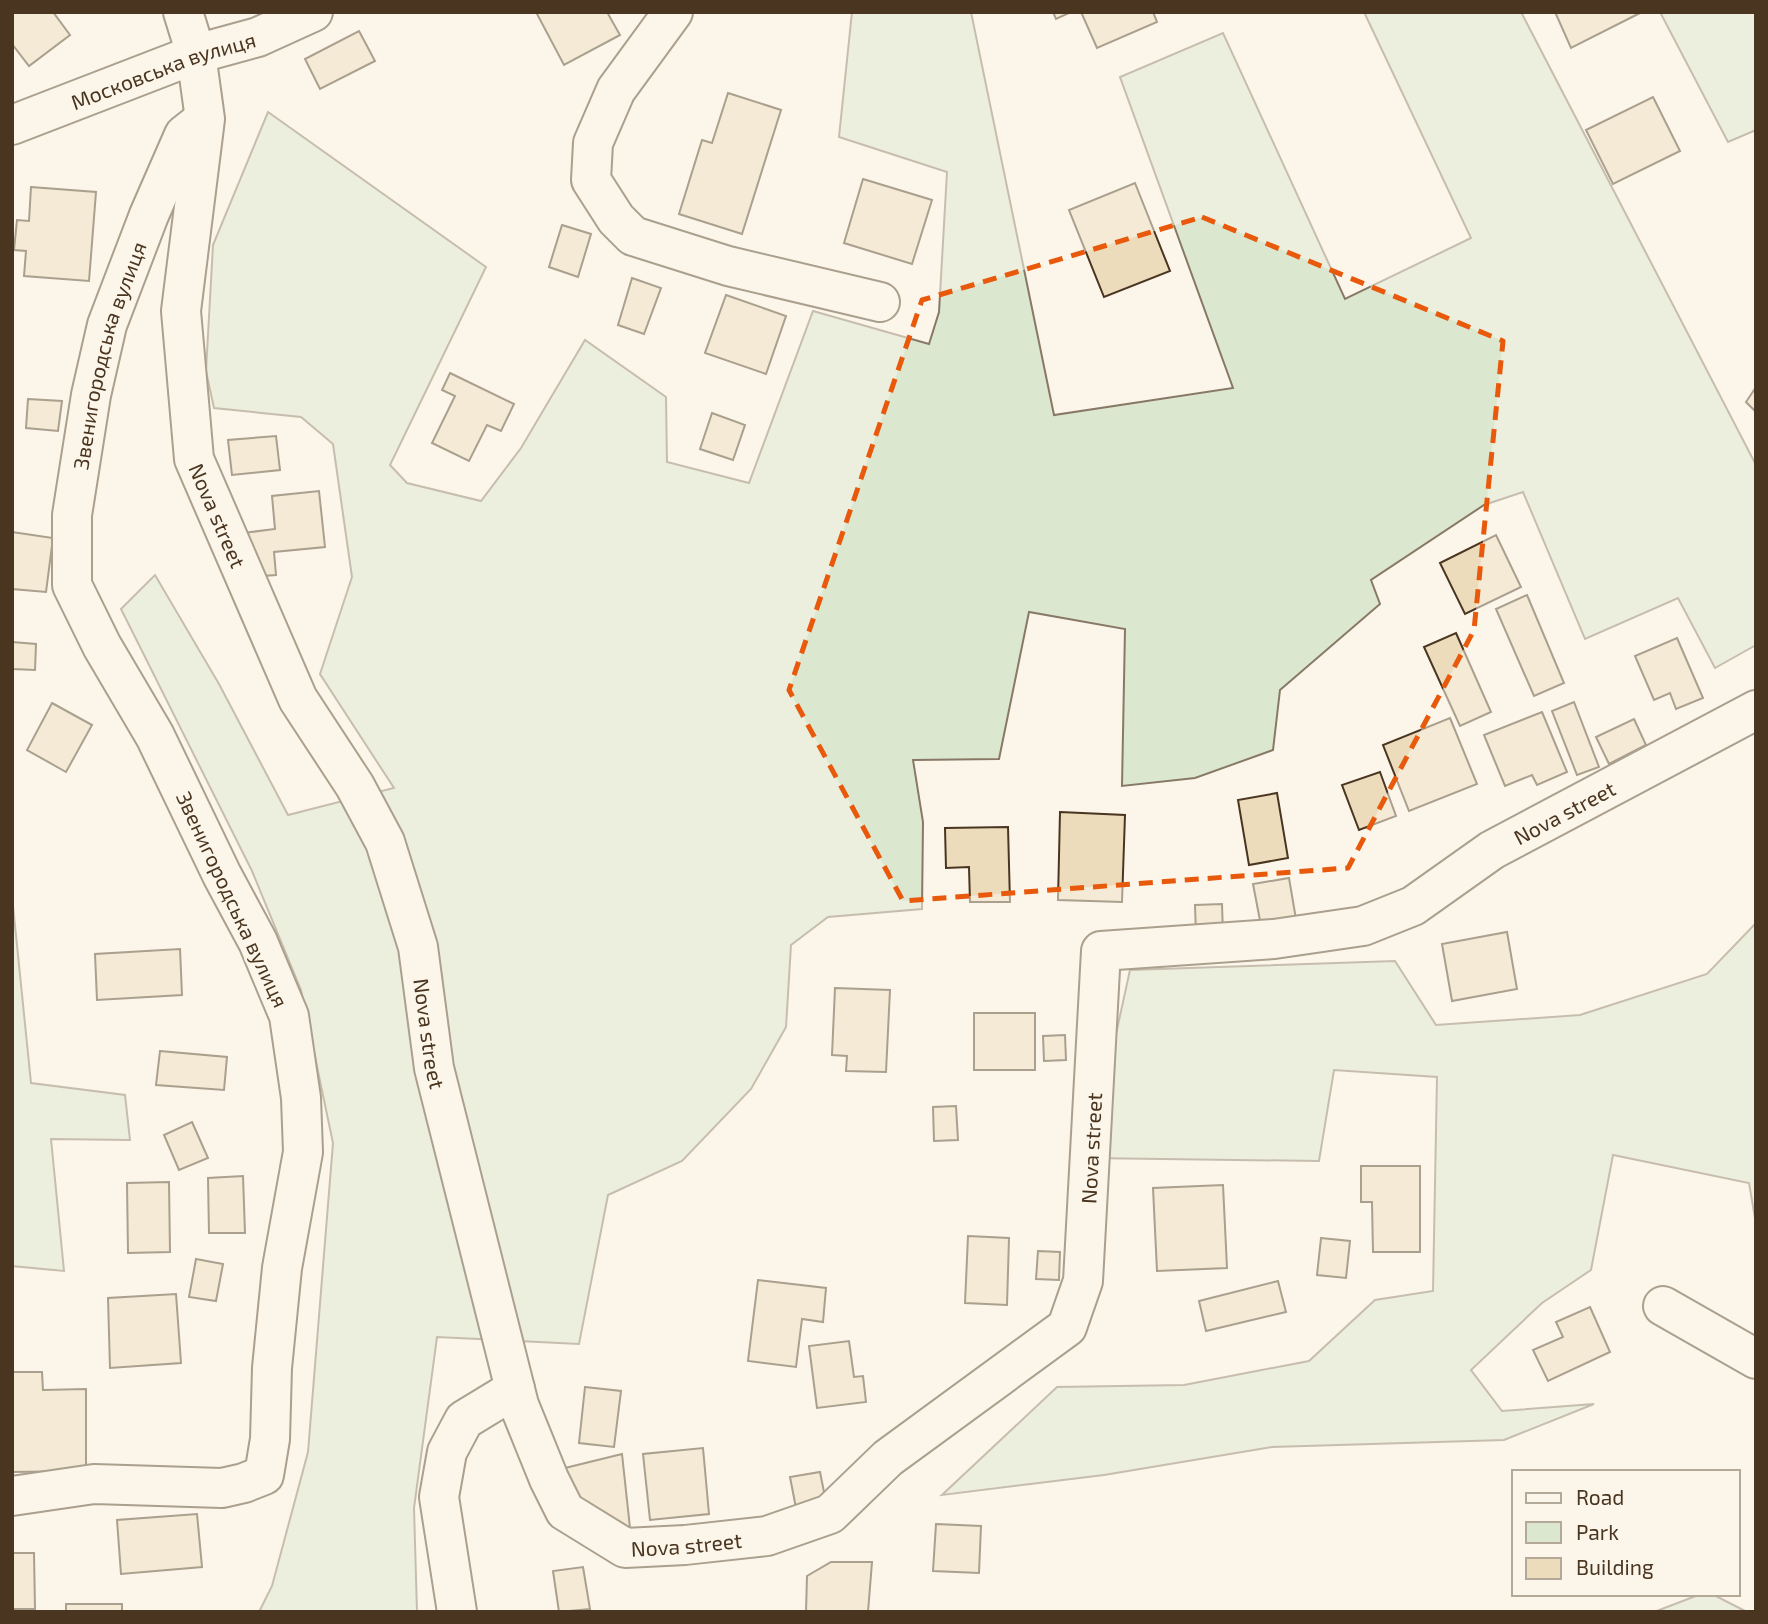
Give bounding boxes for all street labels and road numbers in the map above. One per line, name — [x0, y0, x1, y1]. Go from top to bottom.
street label: Московська вулиця — [67, 26, 258, 114]
street label: Звенигородська вулиця — [67, 238, 150, 471]
street label: Nova street — [185, 459, 252, 571]
street label: Nova street — [1509, 775, 1619, 849]
street label: Звенигородська вулиця — [171, 787, 294, 1011]
street label: Nova street — [410, 977, 451, 1091]
street label: Nova street — [1075, 1092, 1106, 1204]
street label: Nova street — [630, 1526, 743, 1560]

